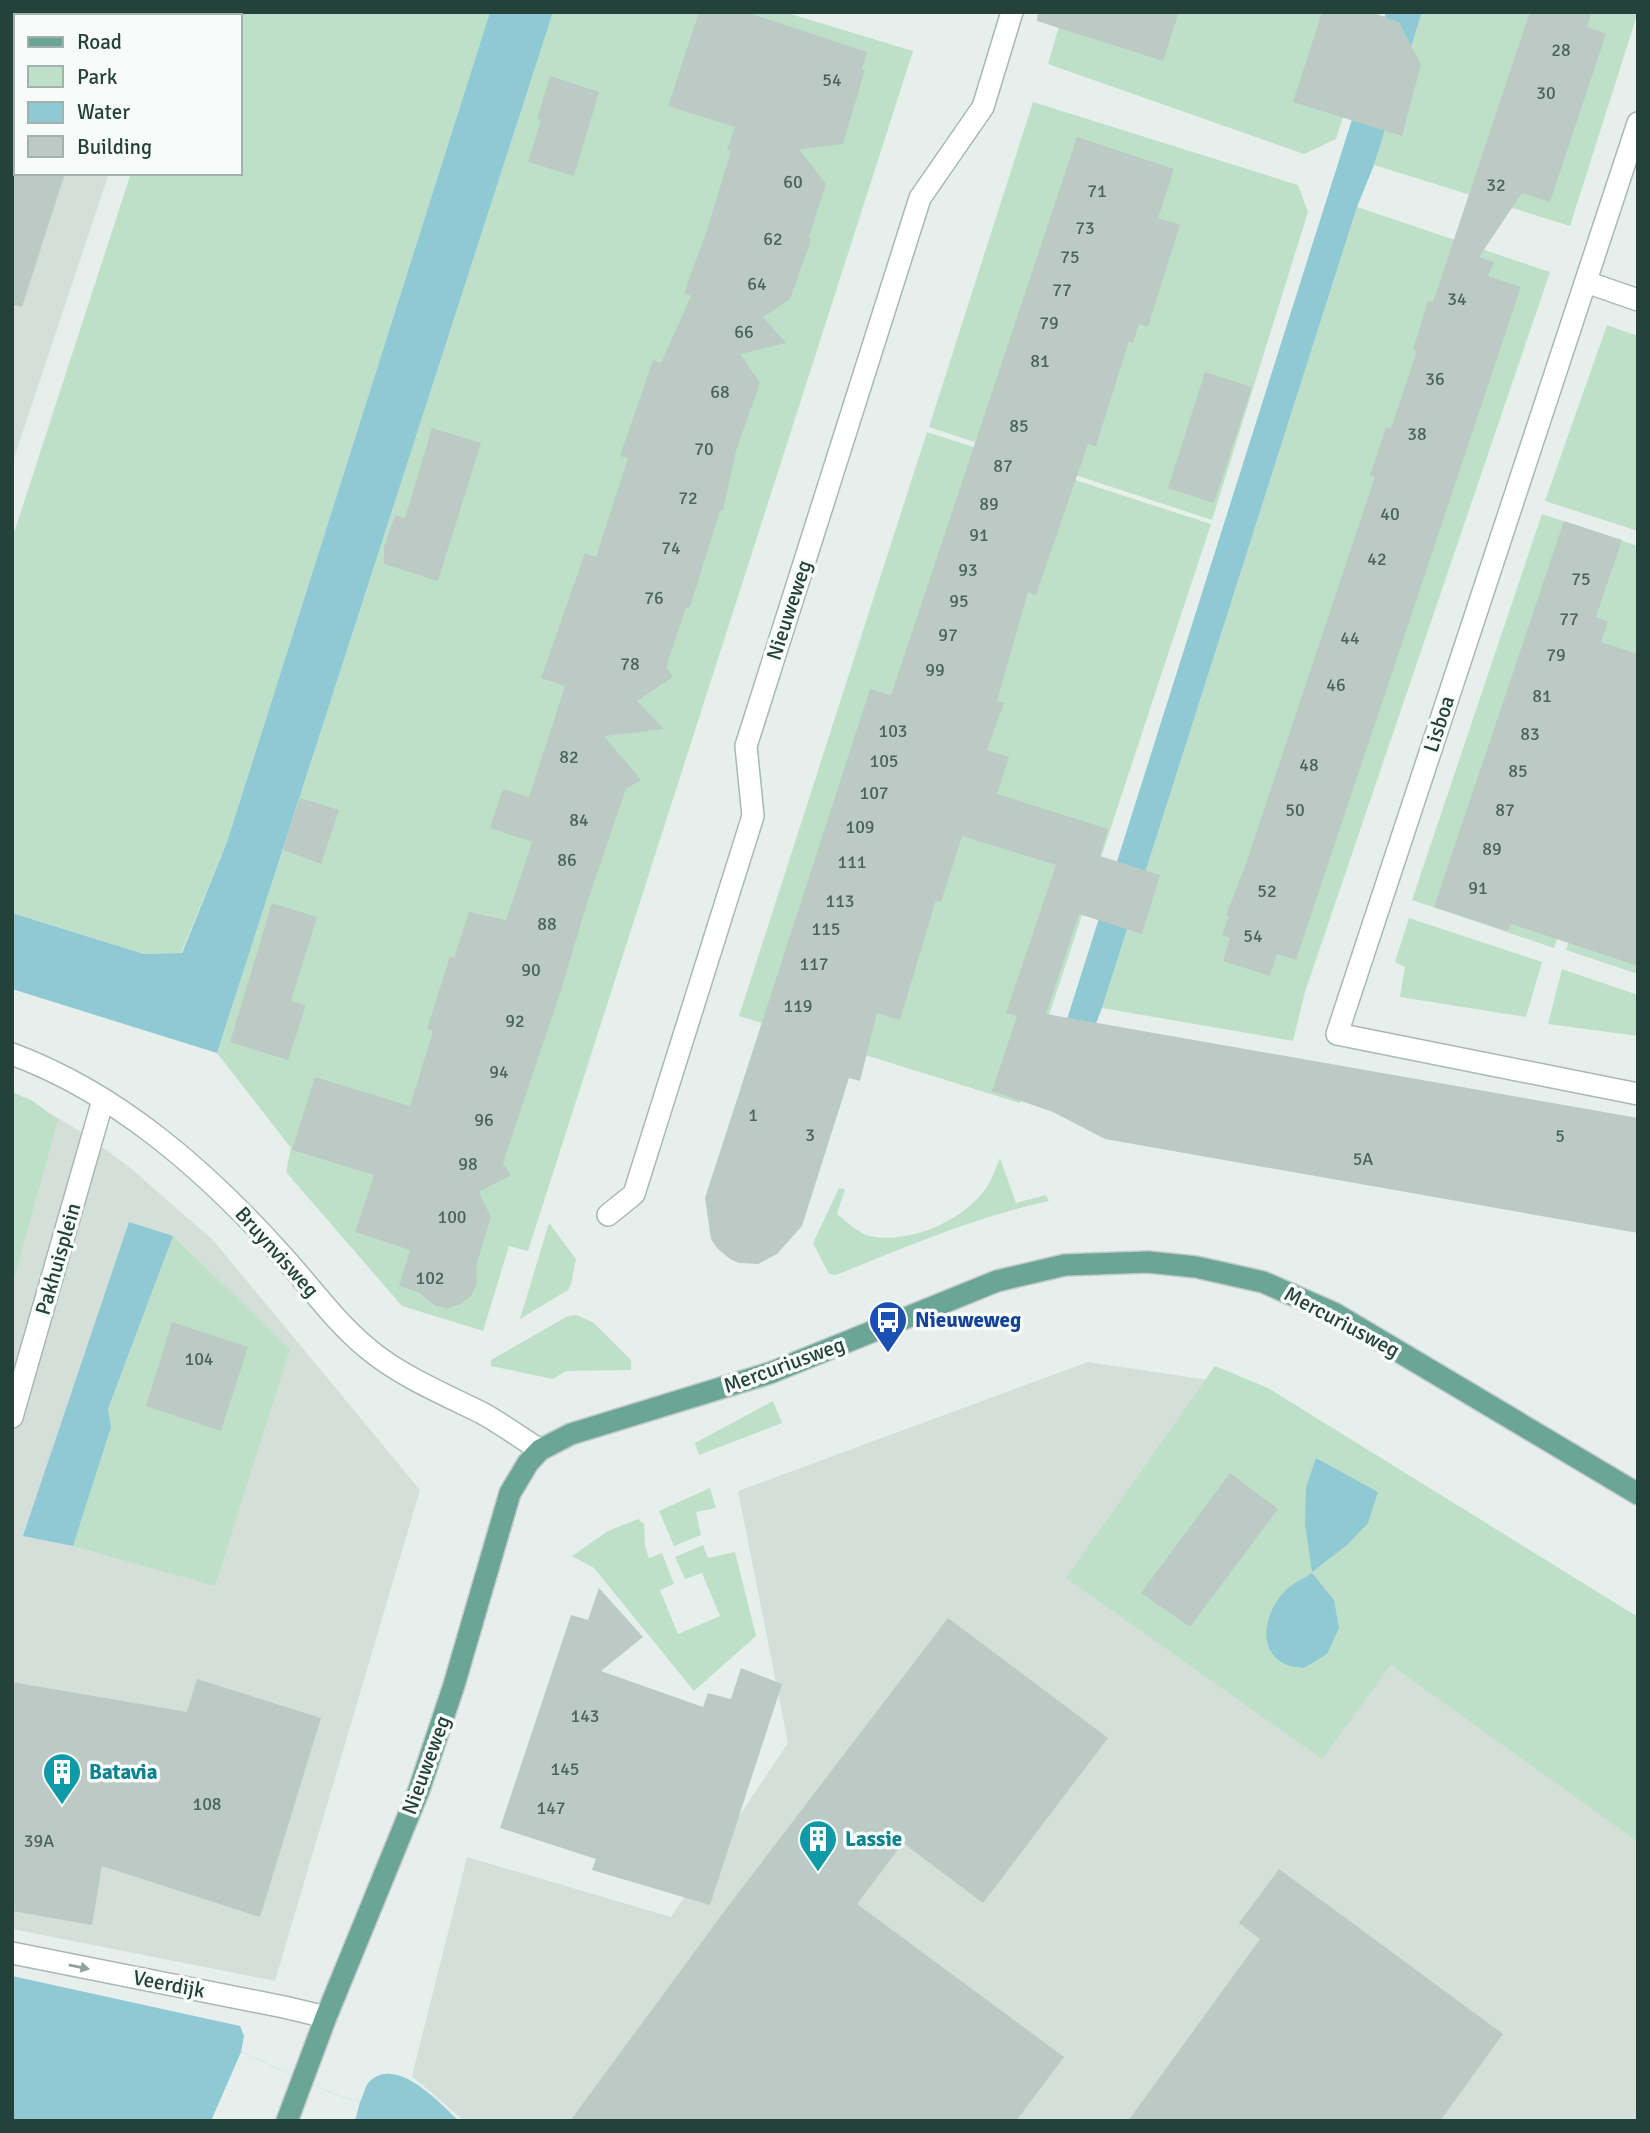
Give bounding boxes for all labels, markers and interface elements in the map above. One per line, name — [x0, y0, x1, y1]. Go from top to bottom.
legend — [14, 14, 242, 175]
text: Road — [77, 29, 122, 55]
house number: 28 — [1551, 39, 1571, 61]
text: Park — [77, 64, 118, 90]
house number: 54 — [822, 69, 842, 91]
house number: 30 — [1536, 82, 1556, 104]
text: Water — [77, 99, 130, 125]
text: Building — [77, 134, 152, 160]
house number: 60 — [783, 171, 803, 193]
house number: 32 — [1486, 174, 1506, 196]
house number: 71 — [1087, 180, 1107, 202]
house number: 73 — [1075, 217, 1095, 239]
house number: 62 — [763, 228, 783, 250]
house number: 75 — [1060, 246, 1080, 268]
house number: 64 — [747, 273, 767, 295]
house number: 77 — [1052, 279, 1072, 301]
house number: 34 — [1447, 288, 1467, 310]
house number: 79 — [1039, 312, 1059, 334]
house number: 66 — [734, 321, 754, 343]
house number: 81 — [1030, 350, 1050, 372]
house number: 36 — [1425, 368, 1445, 390]
house number: 68 — [710, 381, 730, 403]
house number: 85 — [1009, 415, 1029, 437]
house number: 38 — [1407, 423, 1427, 445]
house number: 70 — [694, 438, 714, 460]
house number: 87 — [993, 455, 1013, 477]
house number: 72 — [678, 487, 698, 509]
house number: 89 — [979, 493, 999, 515]
house number: 40 — [1380, 503, 1400, 525]
house number: 91 — [969, 524, 989, 546]
house number: 74 — [661, 537, 681, 559]
house number: 42 — [1367, 548, 1387, 570]
street label: Nieuweweg — [761, 557, 817, 663]
house number: 93 — [958, 559, 978, 581]
house number: 75 — [1571, 568, 1591, 590]
house number: 76 — [644, 587, 664, 609]
house number: 95 — [949, 590, 969, 612]
house number: 77 — [1559, 608, 1579, 630]
house number: 97 — [938, 624, 958, 646]
house number: 44 — [1340, 627, 1360, 649]
house number: 79 — [1546, 644, 1566, 666]
house number: 78 — [620, 653, 640, 675]
house number: 99 — [925, 659, 945, 681]
house number: 46 — [1326, 674, 1346, 696]
house number: 81 — [1532, 685, 1552, 707]
street label: Lisboa — [1418, 692, 1460, 756]
house number: 103 — [878, 720, 908, 742]
house number: 83 — [1520, 723, 1540, 745]
house number: 82 — [559, 746, 579, 768]
house number: 105 — [869, 750, 899, 772]
house number: 48 — [1299, 754, 1319, 776]
house number: 85 — [1508, 760, 1528, 782]
house number: 107 — [859, 782, 889, 804]
house number: 50 — [1285, 799, 1305, 821]
house number: 87 — [1495, 799, 1515, 821]
house number: 84 — [569, 809, 589, 831]
house number: 109 — [845, 816, 875, 838]
house number: 89 — [1482, 838, 1502, 860]
house number: 86 — [557, 849, 577, 871]
house number: 111 — [837, 851, 867, 873]
house number: 91 — [1468, 877, 1488, 899]
house number: 52 — [1257, 880, 1277, 902]
house number: 113 — [825, 890, 855, 912]
house number: 88 — [537, 913, 557, 935]
house number: 115 — [811, 918, 841, 940]
house number: 54 — [1243, 925, 1263, 947]
house number: 117 — [799, 953, 829, 975]
house number: 90 — [521, 959, 541, 981]
house number: 119 — [783, 995, 813, 1017]
house number: 92 — [505, 1010, 525, 1032]
house number: 94 — [489, 1061, 509, 1083]
house number: 1 — [748, 1104, 758, 1126]
house number: 96 — [474, 1109, 494, 1131]
house number: 3 — [805, 1124, 815, 1146]
house number: 5 — [1555, 1125, 1565, 1147]
house number: 5A — [1353, 1148, 1373, 1170]
house number: 98 — [458, 1153, 478, 1175]
street label: Pakhuisplein — [30, 1200, 86, 1318]
street label: Bruynvisweg — [229, 1201, 325, 1303]
house number: 100 — [437, 1206, 467, 1228]
house number: 102 — [415, 1267, 445, 1289]
street label: Mercuriusweg — [1280, 1281, 1404, 1363]
bus stop icon: Nieuweweg — [867, 1299, 909, 1354]
place label: Nieuweweg — [915, 1307, 1021, 1333]
street label: Mercuriusweg — [720, 1331, 848, 1399]
house number: 104 — [184, 1348, 214, 1370]
house number: 143 — [570, 1705, 600, 1727]
street label: Nieuweweg — [396, 1712, 456, 1818]
building icon: Batavia — [41, 1751, 83, 1806]
house number: 145 — [550, 1758, 580, 1780]
place label: Batavia — [89, 1759, 158, 1785]
house number: 108 — [192, 1793, 222, 1815]
house number: 147 — [536, 1797, 566, 1819]
building icon: Lassie — [797, 1818, 839, 1873]
place label: Lassie — [845, 1826, 902, 1852]
house number: 39A — [24, 1830, 54, 1852]
one-way arrow — [68, 1961, 90, 1972]
street label: Veerdijk — [131, 1964, 208, 2004]

